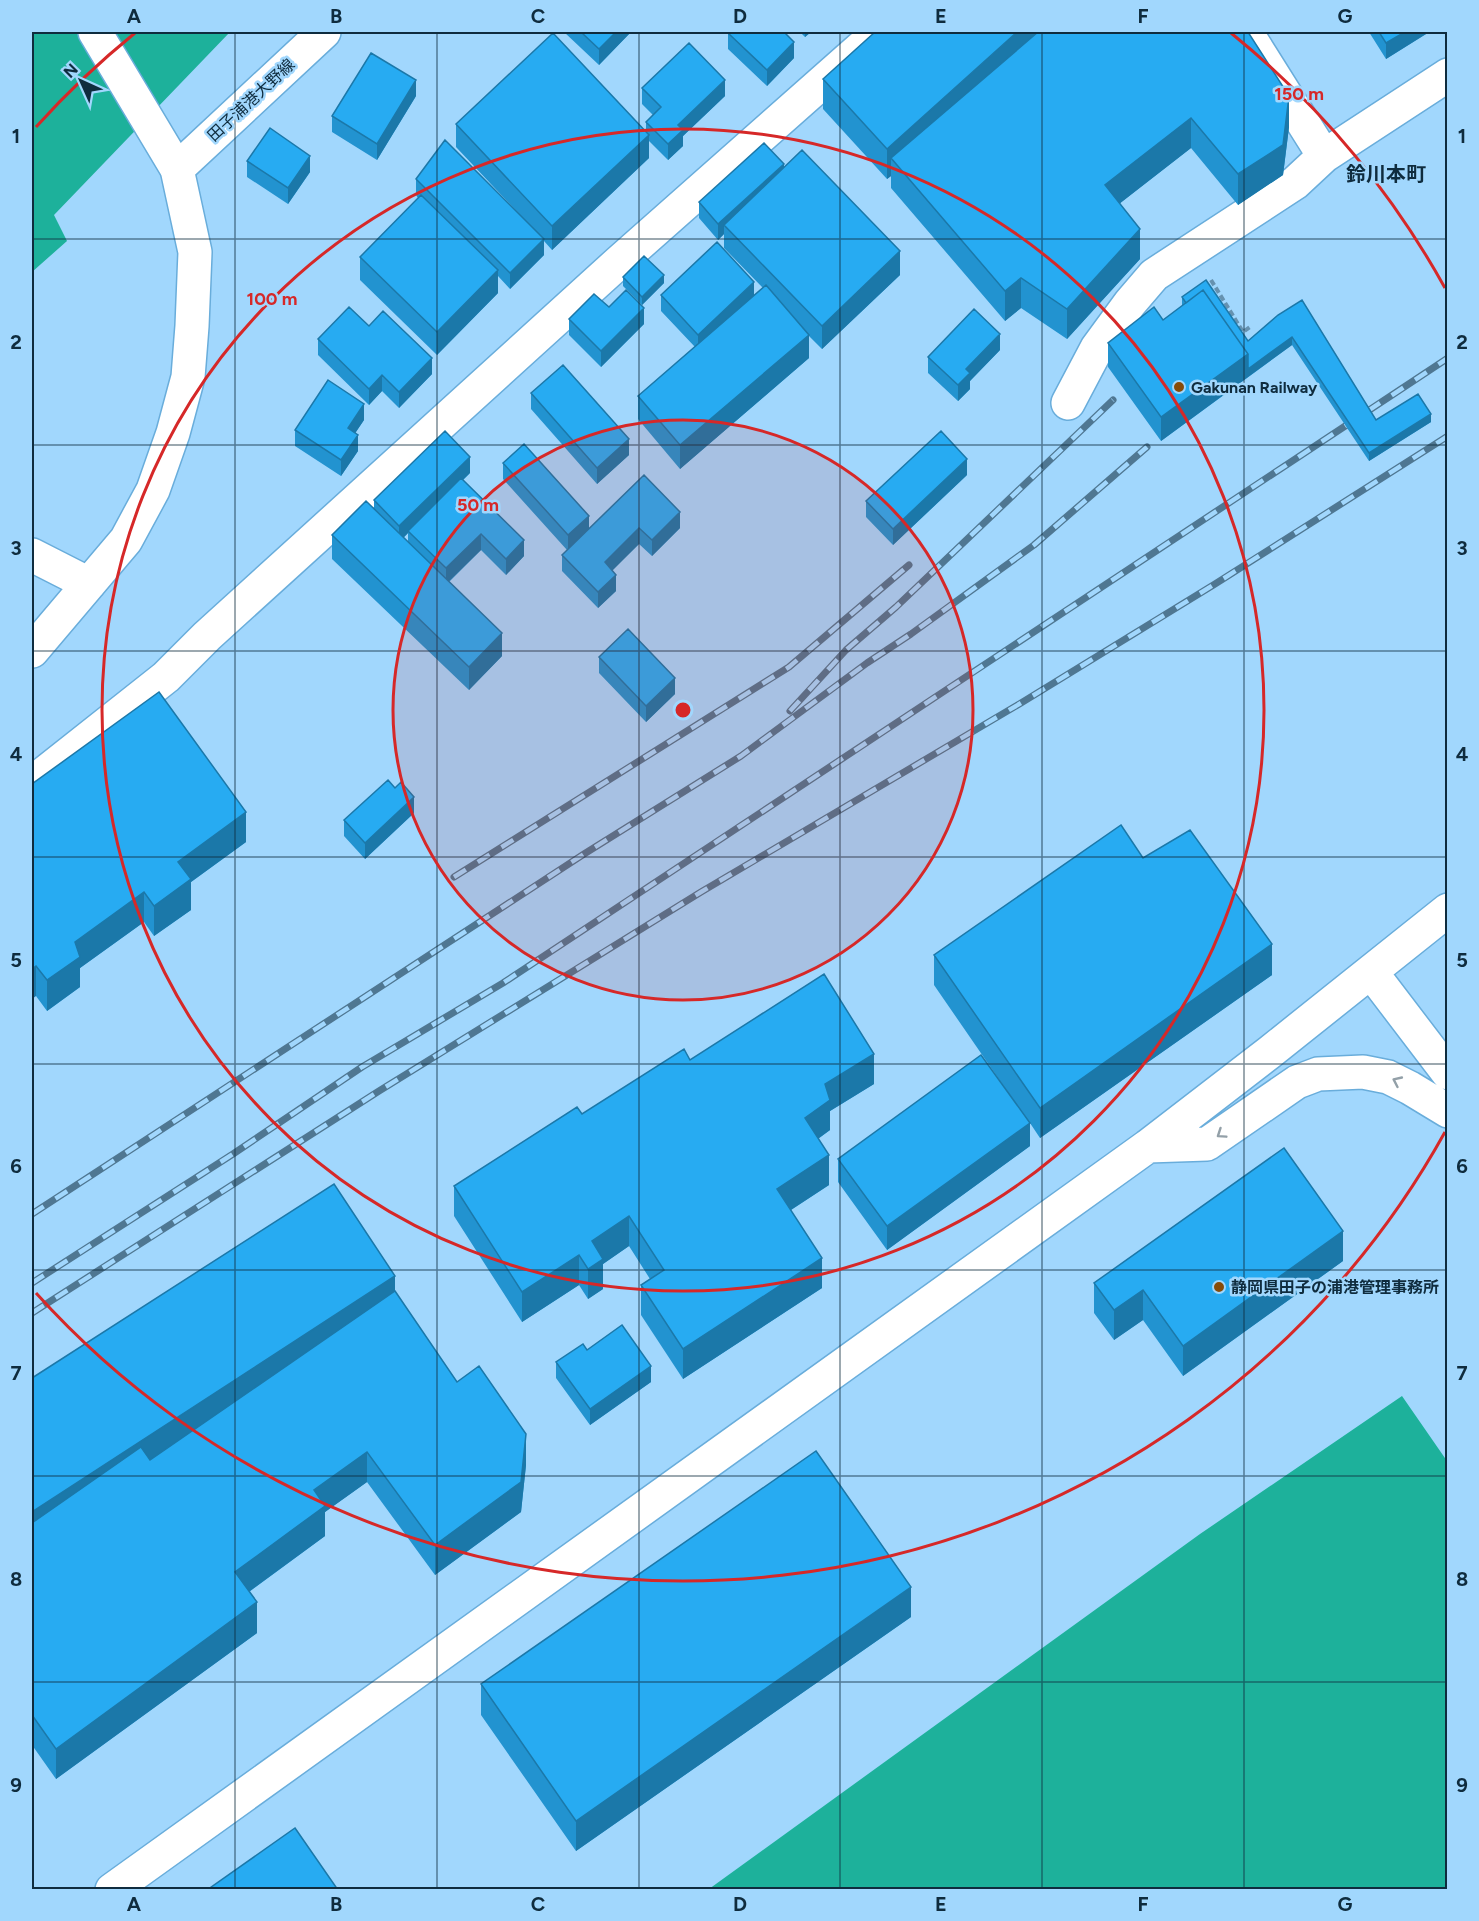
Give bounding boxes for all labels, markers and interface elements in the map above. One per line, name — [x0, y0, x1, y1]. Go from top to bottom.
text: A — [127, 4, 142, 28]
text: B — [330, 4, 342, 28]
text: C — [531, 4, 545, 28]
text: D — [733, 4, 747, 28]
text: E — [935, 4, 947, 28]
text: F — [1137, 4, 1149, 28]
text: G — [1338, 4, 1353, 28]
north arrow — [51, 51, 111, 111]
street label: 田子浦港大野線 — [204, 55, 298, 145]
text: N — [60, 60, 82, 82]
text: 150 m — [1274, 83, 1324, 105]
text: 1 — [12, 124, 20, 148]
text: 1 — [1458, 124, 1466, 148]
district label: 鈴川本町 — [1346, 162, 1426, 186]
text: 100 m — [247, 288, 297, 310]
text: 2 — [10, 330, 22, 354]
text: 2 — [1456, 330, 1468, 354]
place label: Gakunan Railway — [1191, 378, 1318, 397]
marker: Gakunan Railway — [1172, 380, 1186, 394]
text: 50 m — [457, 494, 499, 516]
text: 3 — [10, 536, 22, 560]
text: 3 — [1456, 536, 1468, 560]
centre of rings — [673, 700, 693, 720]
text: 4 — [10, 742, 23, 766]
text: 4 — [1456, 742, 1469, 766]
text: 5 — [10, 948, 22, 972]
text: 5 — [1456, 948, 1468, 972]
one-way arrow — [1393, 1077, 1404, 1089]
one-way arrow — [1217, 1127, 1228, 1138]
text: 6 — [10, 1154, 22, 1178]
text: 6 — [1456, 1154, 1468, 1178]
place label: 静岡県田子の浦港管理事務所 — [1231, 1278, 1439, 1297]
marker: 静岡県田子の浦港管理事務所 — [1212, 1280, 1226, 1294]
text: 7 — [10, 1361, 22, 1385]
text: 7 — [1456, 1361, 1468, 1385]
text: 8 — [10, 1567, 22, 1591]
text: 8 — [1456, 1567, 1468, 1591]
text: 9 — [10, 1773, 22, 1797]
text: 9 — [1456, 1773, 1468, 1797]
text: A — [127, 1892, 142, 1916]
text: B — [330, 1892, 342, 1916]
text: C — [531, 1892, 545, 1916]
text: D — [733, 1892, 747, 1916]
text: E — [935, 1892, 947, 1916]
text: F — [1137, 1892, 1149, 1916]
text: G — [1338, 1892, 1353, 1916]

